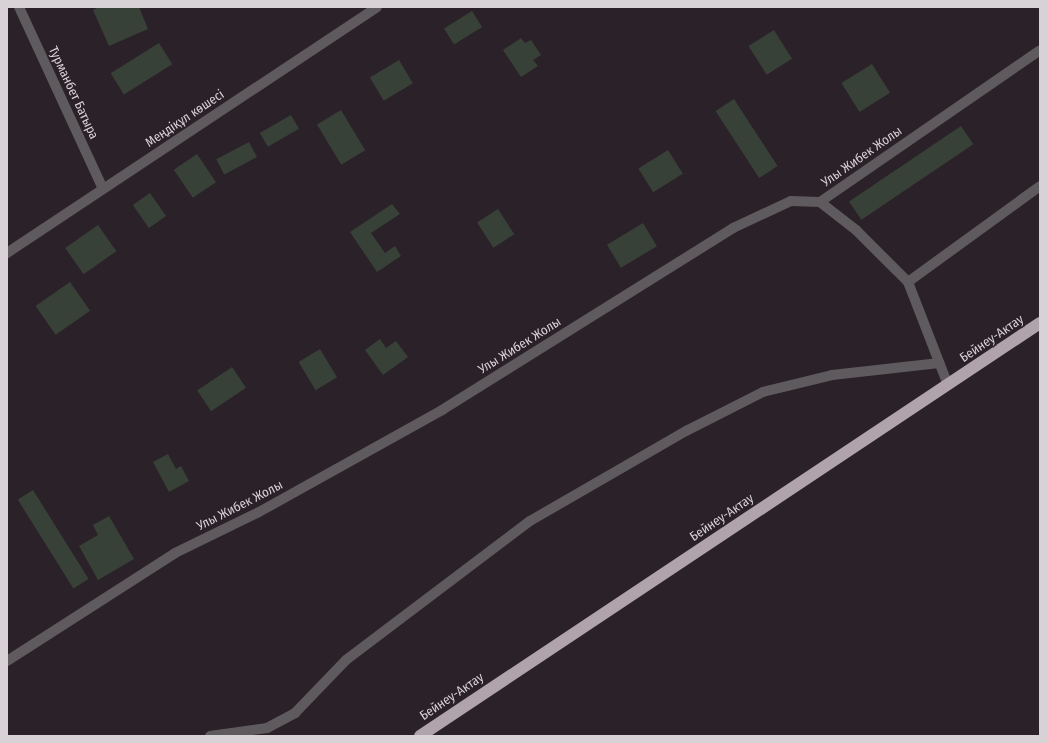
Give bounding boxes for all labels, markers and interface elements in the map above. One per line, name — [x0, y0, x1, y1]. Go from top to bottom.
street label: Турманбет Батыра — [45, 44, 101, 142]
street label: Меңдіқұл көшесі — [143, 87, 227, 151]
street label: Улы Жибек Жолы — [819, 124, 905, 190]
street label: Бейнеу-Актау — [957, 312, 1027, 366]
street label: Улы Жибек Жолы — [476, 314, 564, 378]
street label: Улы Жибек Жолы — [194, 478, 286, 534]
street label: Бейнеу-Актау — [687, 491, 757, 545]
street label: Бейнеу-Актау — [417, 670, 487, 724]

